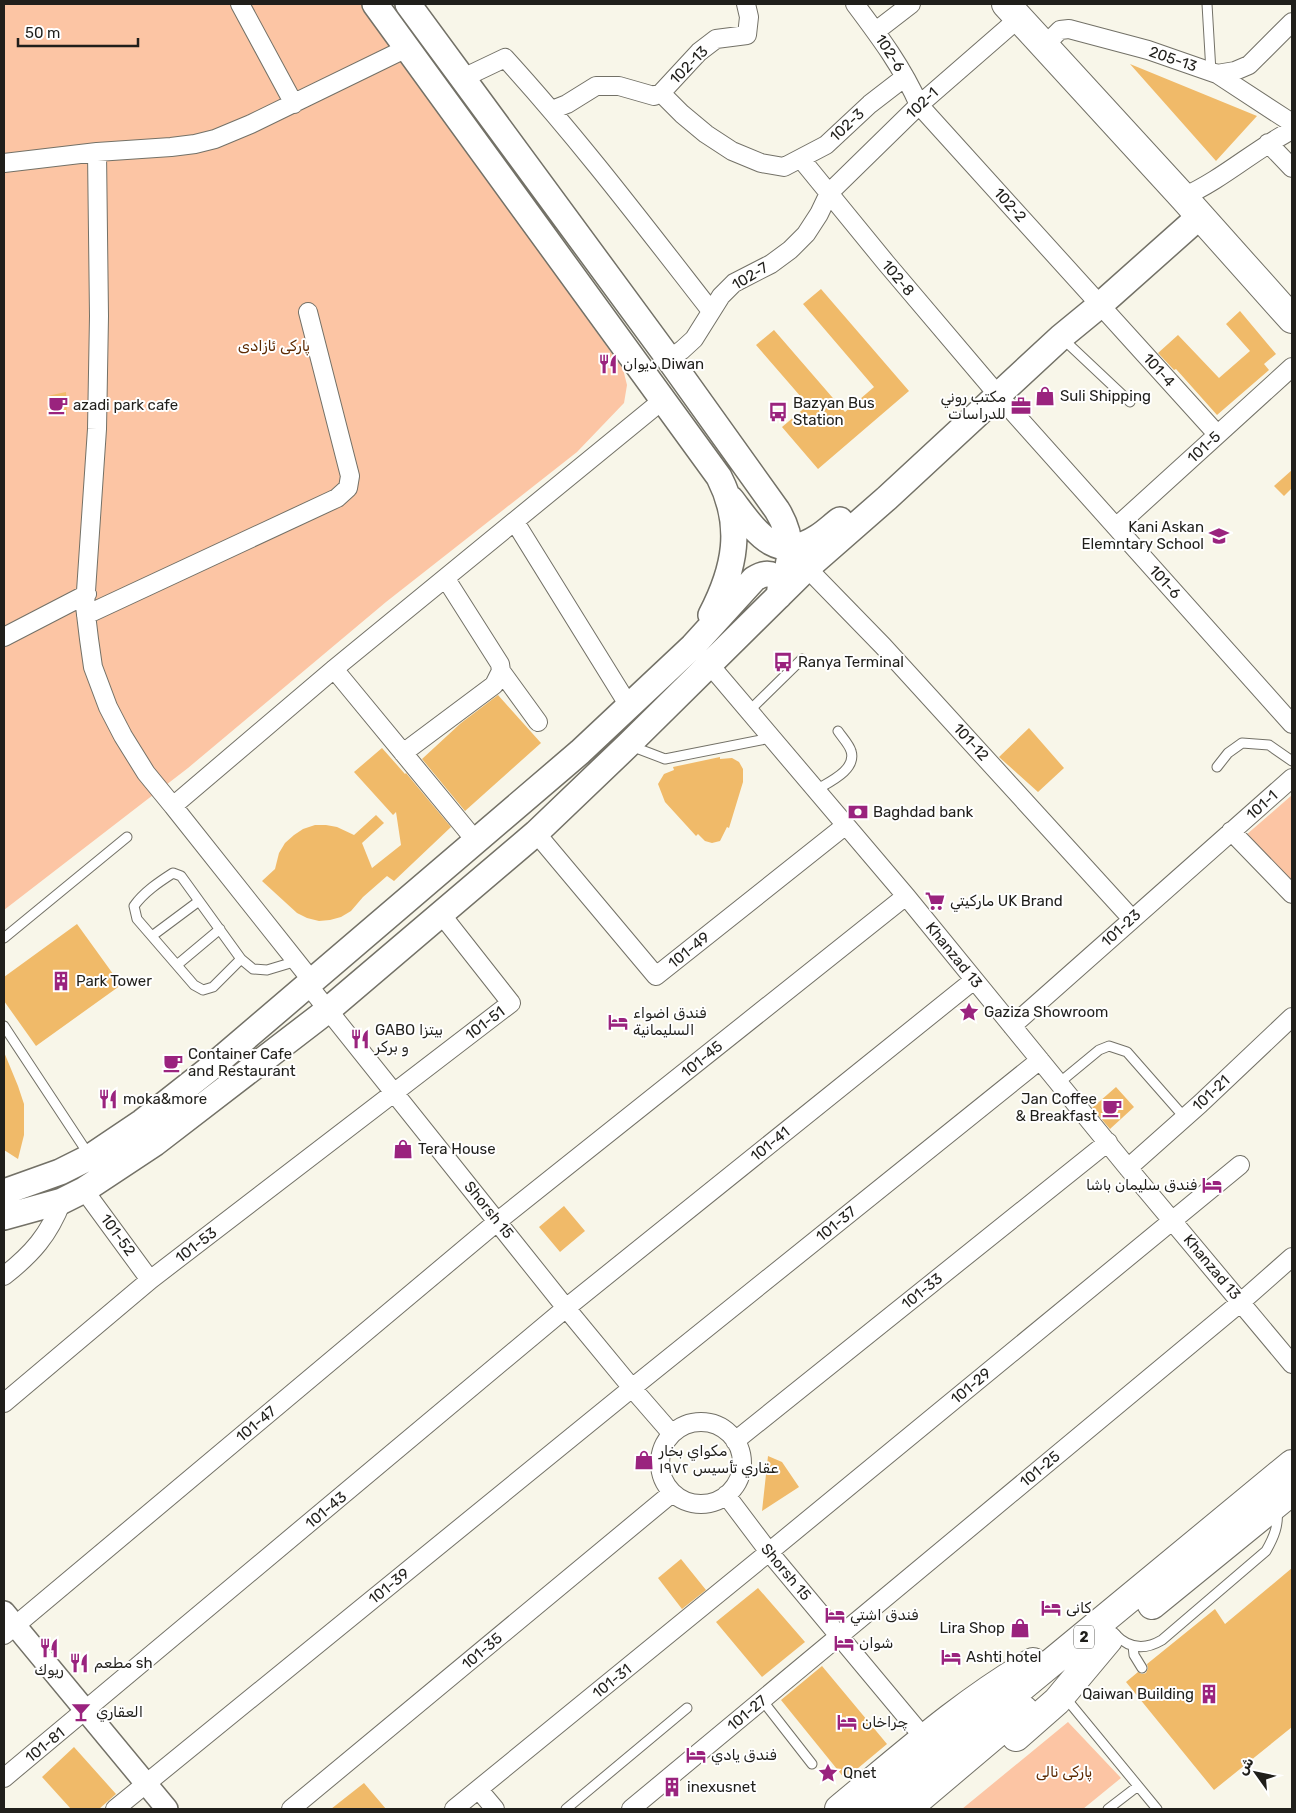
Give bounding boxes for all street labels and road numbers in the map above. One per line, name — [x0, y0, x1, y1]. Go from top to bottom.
street label: 102-6 — [871, 31, 909, 75]
street label: 102-13 — [666, 42, 712, 88]
street label: 205-13 — [1147, 42, 1199, 76]
street label: 102-1 — [902, 84, 942, 122]
street label: 102-3 — [826, 105, 868, 145]
street label: 102-2 — [990, 184, 1030, 226]
street label: 102-8 — [878, 256, 918, 300]
street label: 102-7 — [729, 258, 771, 294]
street label: 101-4 — [1139, 350, 1179, 390]
street label: 101-5 — [1184, 427, 1224, 467]
street label: 101-6 — [1145, 562, 1185, 602]
street label: 101-12 — [949, 720, 993, 765]
street label: 101-1 — [1243, 787, 1281, 823]
street label: 101-23 — [1098, 906, 1144, 950]
street label: Khanzad 13 — [922, 918, 986, 992]
street label: 101-49 — [665, 928, 713, 972]
street label: 101-51 — [462, 1002, 508, 1044]
street label: 101-45 — [678, 1037, 726, 1081]
street label: 101-21 — [1189, 1071, 1233, 1115]
street label: 101-41 — [747, 1123, 793, 1165]
street label: Shorsh 15 — [460, 1178, 518, 1242]
street label: 101-37 — [812, 1202, 860, 1245]
street label: 101-52 — [97, 1211, 139, 1260]
street label: 101-53 — [172, 1223, 220, 1267]
street label: Khanzad 13 — [1180, 1231, 1244, 1303]
street label: 101-33 — [898, 1269, 946, 1313]
street label: 101-29 — [947, 1364, 995, 1408]
street label: 101-47 — [232, 1402, 280, 1446]
street label: 101-25 — [1016, 1447, 1064, 1491]
street label: 101-43 — [302, 1488, 350, 1532]
street label: Shorsh 15 — [757, 1540, 815, 1604]
street label: 101-39 — [365, 1564, 413, 1608]
road number: 2 — [1074, 1625, 1094, 1648]
street label: 101-35 — [458, 1629, 506, 1673]
street label: 101-31 — [589, 1660, 635, 1702]
street label: 101-27 — [724, 1691, 770, 1735]
street label: 101-81 — [22, 1724, 68, 1766]

